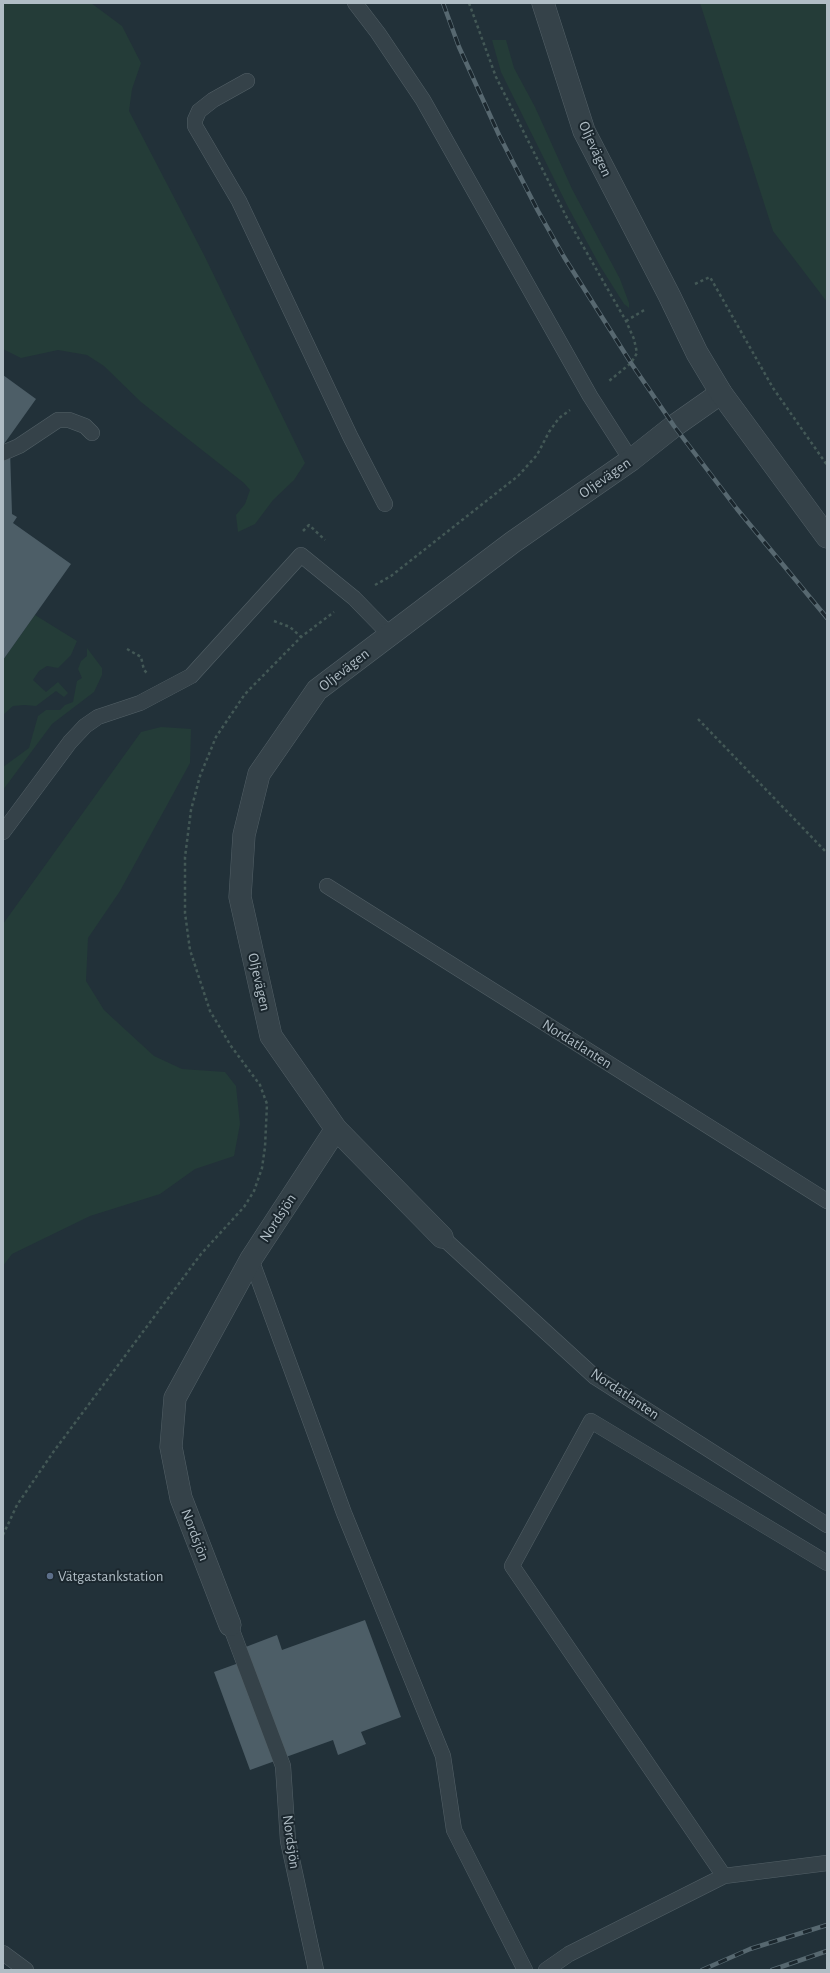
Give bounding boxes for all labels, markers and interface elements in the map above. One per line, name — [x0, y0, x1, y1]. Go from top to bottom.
street label: Oljevägen — [574, 118, 616, 180]
street label: Oljevägen — [576, 454, 634, 502]
street label: Oljevägen — [315, 645, 373, 695]
street label: Oljevägen — [244, 951, 274, 1013]
street label: Nordatlanten — [539, 1015, 615, 1073]
street label: Nordsjön — [256, 1190, 300, 1246]
street label: Nordatlanten — [587, 1364, 663, 1424]
street label: Nordsjön — [177, 1506, 213, 1564]
place label: Vätgastankstation — [58, 1567, 163, 1585]
marker: Vätgastankstation — [45, 1571, 55, 1581]
street label: Nordsjön — [278, 1814, 304, 1870]

